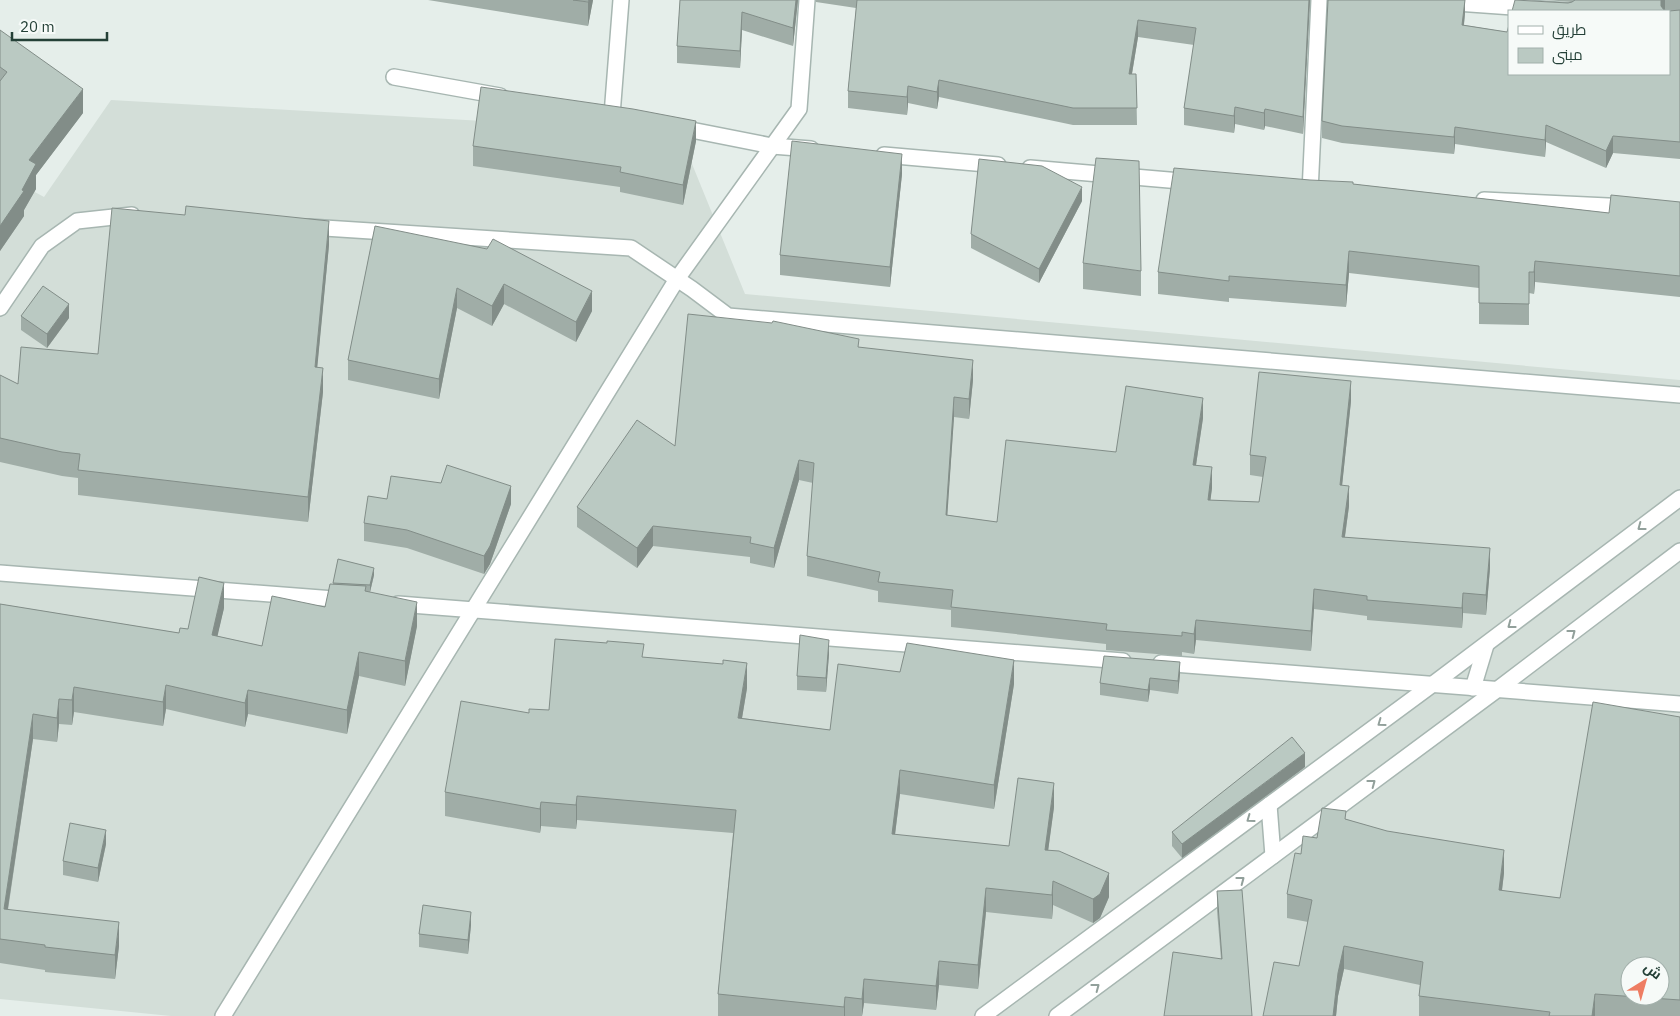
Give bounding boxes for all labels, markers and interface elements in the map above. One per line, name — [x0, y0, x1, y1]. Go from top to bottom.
scale bar — [12, 10, 108, 42]
legend — [1508, 10, 1670, 75]
text: 20 m — [20, 17, 55, 36]
text: طريق — [1552, 20, 1586, 40]
text: مبنى — [1552, 45, 1583, 65]
one-way arrow — [1638, 522, 1647, 530]
one-way arrow — [1508, 620, 1517, 628]
one-way arrow — [1566, 631, 1575, 639]
one-way arrow — [1378, 717, 1387, 725]
one-way arrow — [1366, 780, 1376, 789]
one-way arrow — [1246, 813, 1256, 822]
one-way arrow — [1235, 877, 1245, 886]
north arrow — [1620, 956, 1670, 1006]
text: ش — [1640, 958, 1665, 983]
one-way arrow — [1090, 984, 1100, 993]

